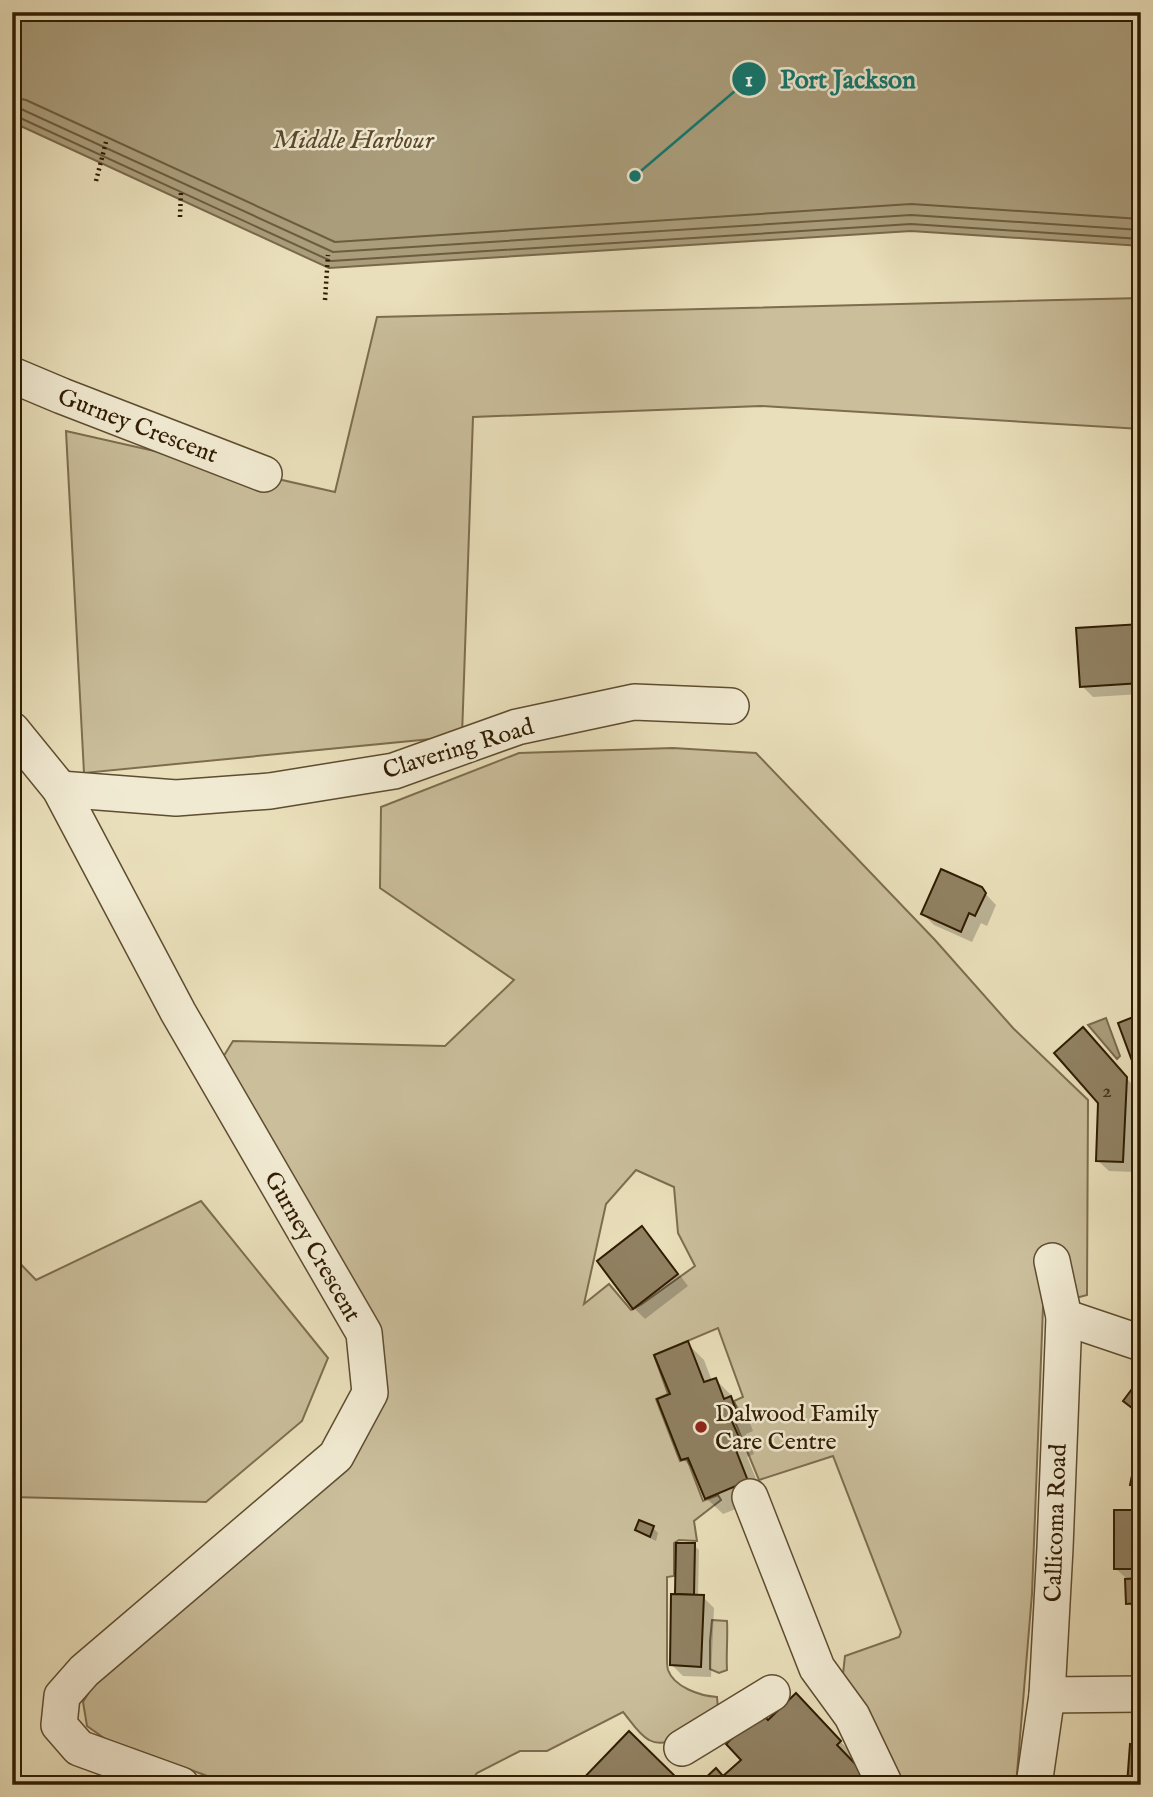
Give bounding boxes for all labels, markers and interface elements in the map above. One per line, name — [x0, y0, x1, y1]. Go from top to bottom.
callout: Port Jackson — [731, 55, 930, 102]
text: Port Jackson — [780, 64, 916, 97]
text: 1 — [745, 67, 753, 94]
water label: Middle Harbour — [272, 124, 435, 157]
street label: Gurney Crescent — [53, 382, 222, 471]
street label: Clavering Road — [379, 712, 538, 787]
house number: 2 — [1102, 1078, 1112, 1105]
street label: Gurney Crescent — [256, 1166, 367, 1328]
place label: Dalwood Family Care Centre — [715, 1399, 879, 1458]
marker: Dalwood Family Care Centre — [693, 1419, 709, 1435]
street label: Callicoma Road — [1038, 1443, 1075, 1603]

